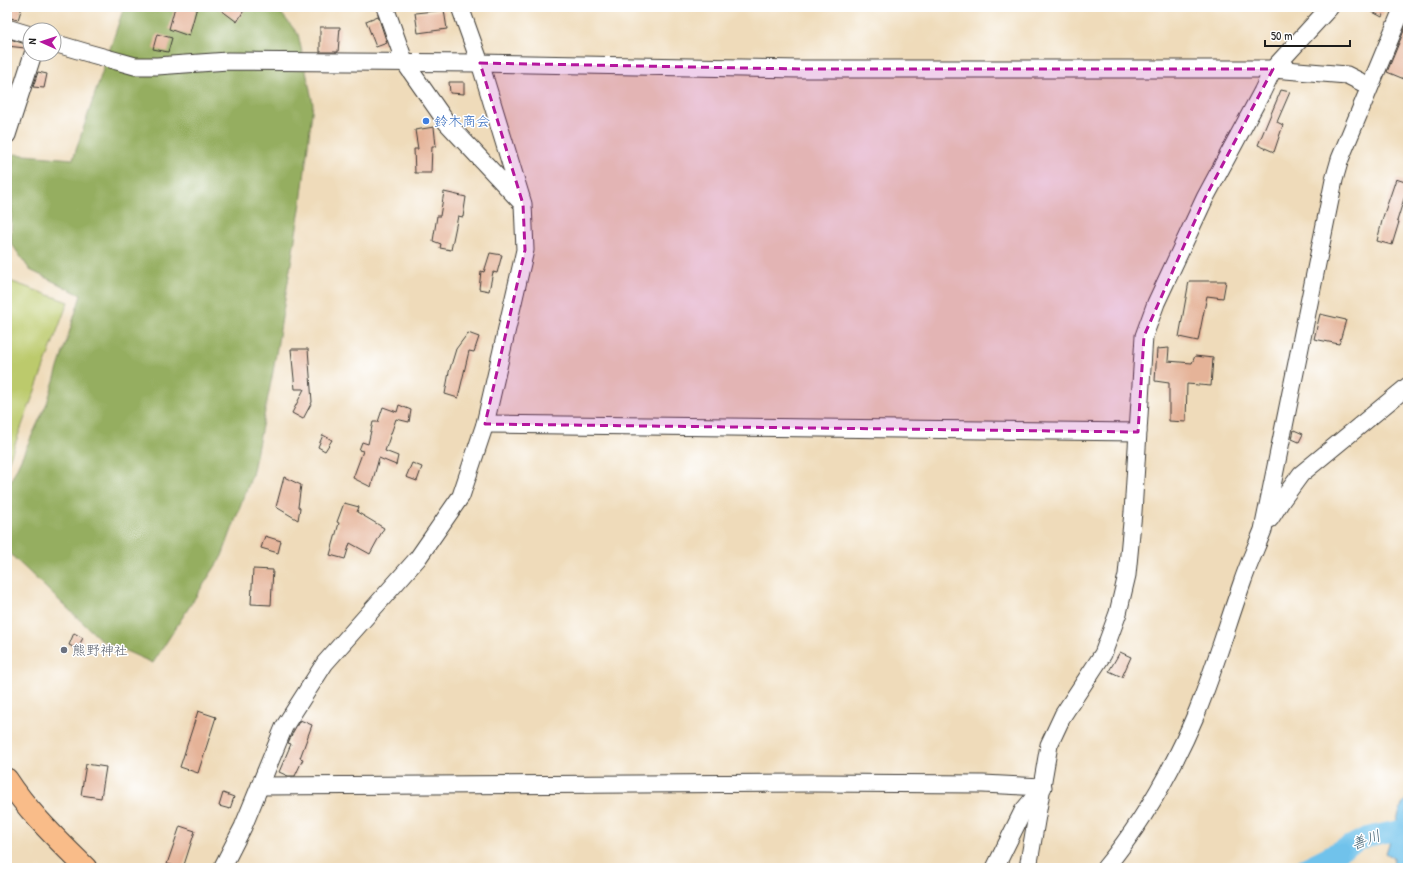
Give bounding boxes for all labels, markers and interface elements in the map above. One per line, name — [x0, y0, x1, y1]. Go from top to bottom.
north arrow — [22, 22, 62, 62]
scale bar — [1265, 22, 1350, 48]
text: 50 m — [1271, 27, 1292, 44]
text: N — [25, 38, 39, 45]
place label: 鈴木商会 — [434, 111, 490, 130]
marker: 鈴木商会 — [421, 116, 431, 126]
place label: 熊野神社 — [72, 640, 128, 659]
marker: 熊野神社 — [59, 645, 69, 655]
water label: 善川 — [1348, 825, 1384, 855]

